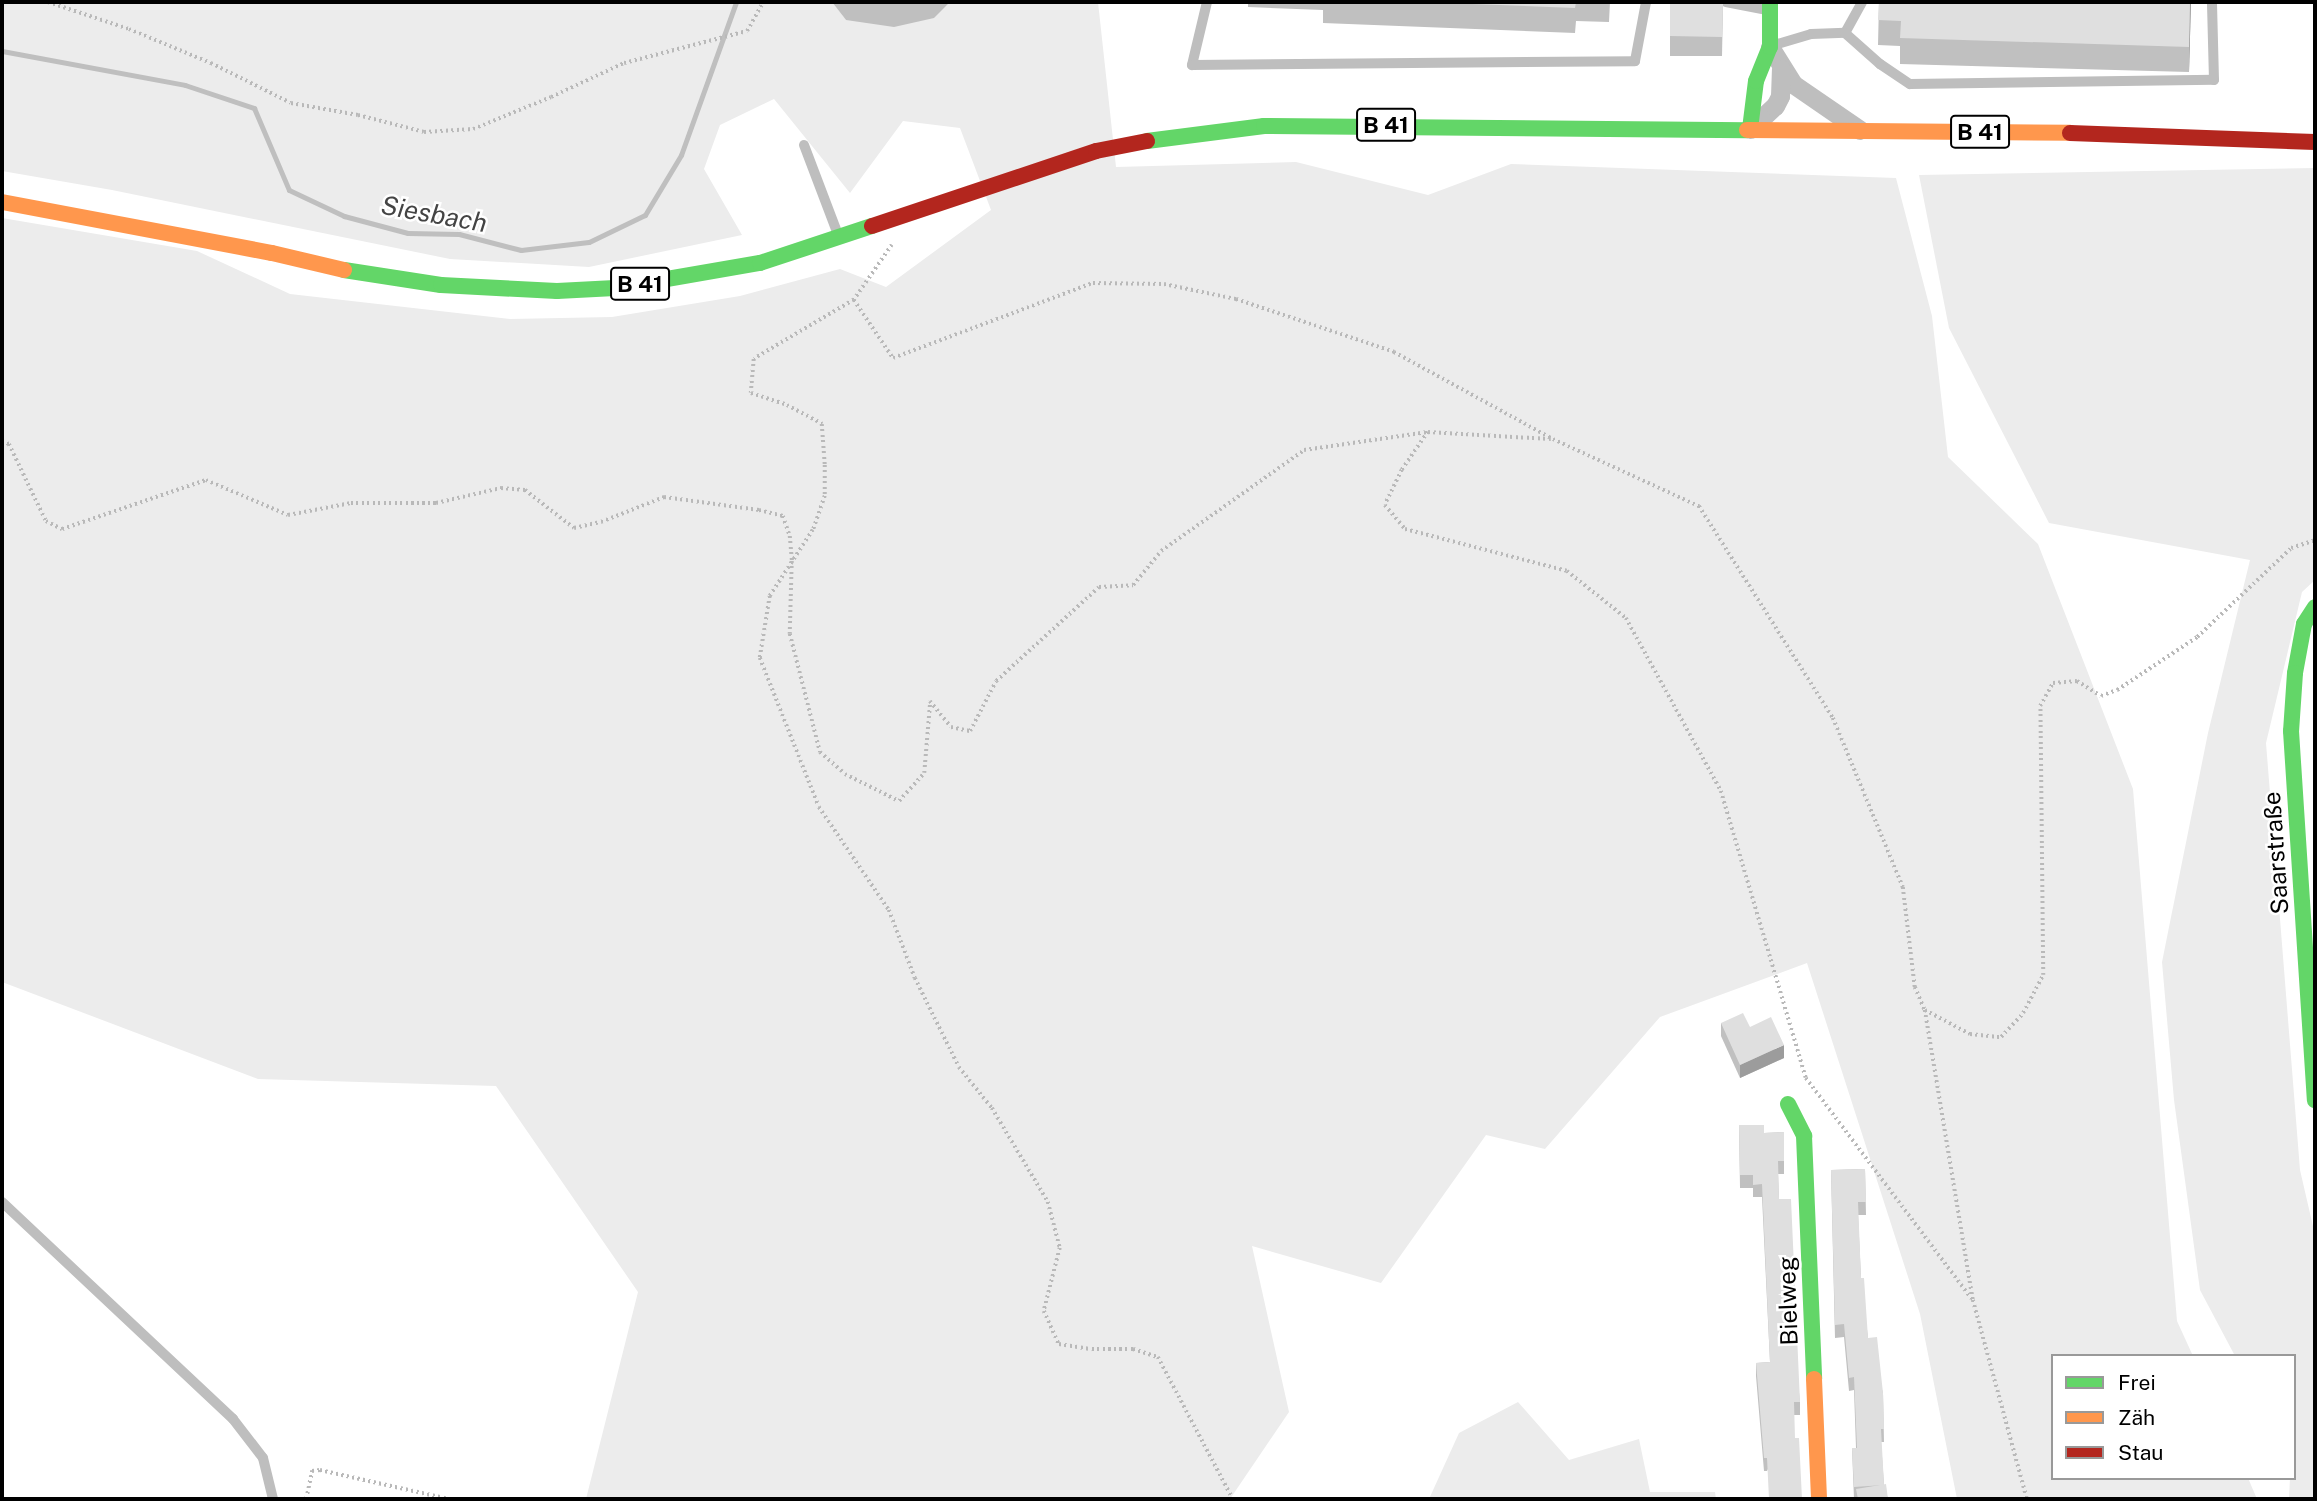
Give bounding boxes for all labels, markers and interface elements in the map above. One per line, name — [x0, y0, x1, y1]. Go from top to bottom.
road number: B 41 — [1354, 106, 1418, 144]
road number: B 41 — [1948, 113, 2011, 152]
water label: Siesbach — [379, 189, 489, 239]
road number: B 41 — [608, 264, 672, 304]
street label: Saarstraße — [2257, 791, 2295, 915]
street label: Bielweg — [1772, 1256, 1804, 1346]
legend — [2051, 1354, 2296, 1480]
text: Frei — [2118, 1370, 2156, 1395]
text: Zäh — [2118, 1405, 2155, 1430]
text: Stau — [2118, 1440, 2164, 1465]

